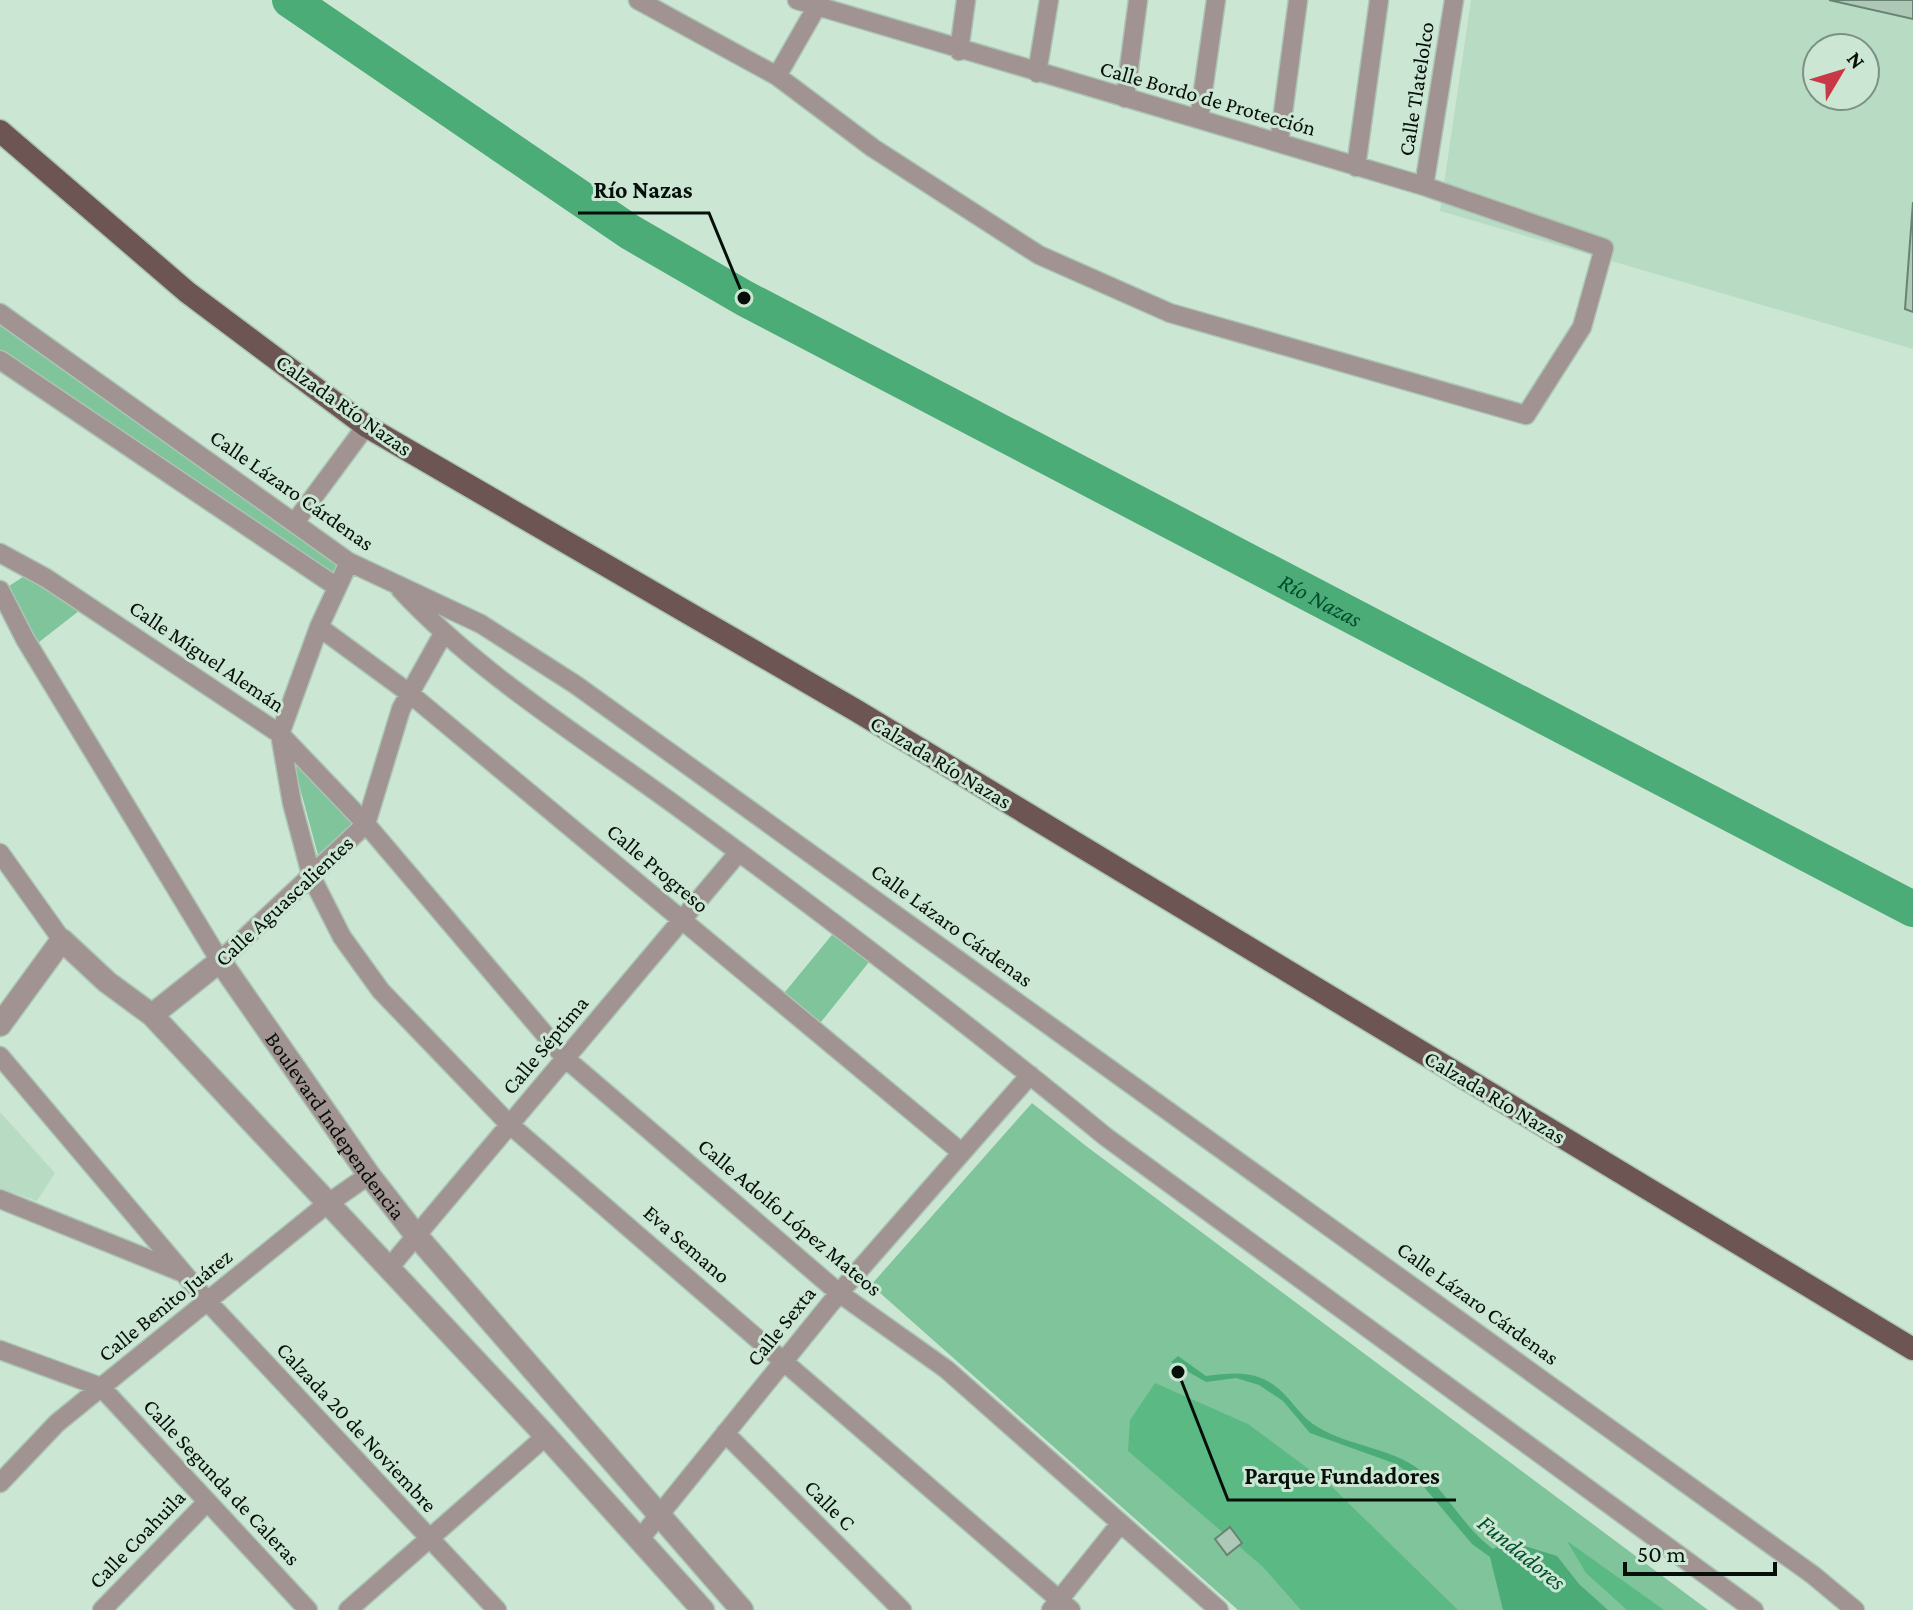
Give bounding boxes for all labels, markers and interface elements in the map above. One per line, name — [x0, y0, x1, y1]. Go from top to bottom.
street label: Calle Tlatelolco — [1393, 20, 1439, 158]
north arrow — [1801, 32, 1881, 112]
text: N — [1842, 46, 1871, 74]
street label: Calle Bordo de Protección — [1097, 55, 1319, 141]
callout: Río Nazas — [578, 165, 709, 213]
text: Río Nazas — [594, 176, 693, 203]
street label: Calzada Río Nazas — [271, 349, 417, 461]
street label: Calle Lázaro Cárdenas — [205, 424, 379, 556]
water label: Río Nazas — [1275, 567, 1367, 632]
street label: Calle Miguel Alemán — [125, 595, 290, 717]
street label: Calzada Río Nazas — [866, 710, 1016, 814]
street label: Calle Progreso — [602, 818, 714, 918]
street label: Calle Aguascalientes — [210, 831, 358, 971]
street label: Calle Lázaro Cárdenas — [866, 858, 1038, 992]
street label: Calle Séptima — [497, 991, 593, 1099]
street label: Boulevard Independencia — [261, 1027, 411, 1224]
street label: Calzada Río Nazas — [1420, 1045, 1570, 1149]
street label: Calle Adolfo López Mateos — [693, 1133, 887, 1301]
street label: Eva Semano — [639, 1200, 735, 1288]
street label: Calle Lázaro Cárdenas — [1392, 1236, 1564, 1370]
street label: Calle Benito Juárez — [93, 1243, 237, 1367]
street label: Calle Sexta — [741, 1281, 821, 1371]
street label: Calzada 20 de Noviembre — [272, 1337, 442, 1517]
street label: Calle Segunda de Caleras — [138, 1394, 306, 1570]
callout: Parque Fundadores — [1228, 1452, 1456, 1500]
text: Parque Fundadores — [1244, 1462, 1440, 1489]
street label: Calle C — [799, 1474, 861, 1536]
street label: Calle Coahuila — [84, 1484, 190, 1594]
water label: Fundadores — [1473, 1509, 1571, 1596]
scale bar — [1625, 1526, 1775, 1576]
text: 50 m — [1637, 1540, 1686, 1567]

